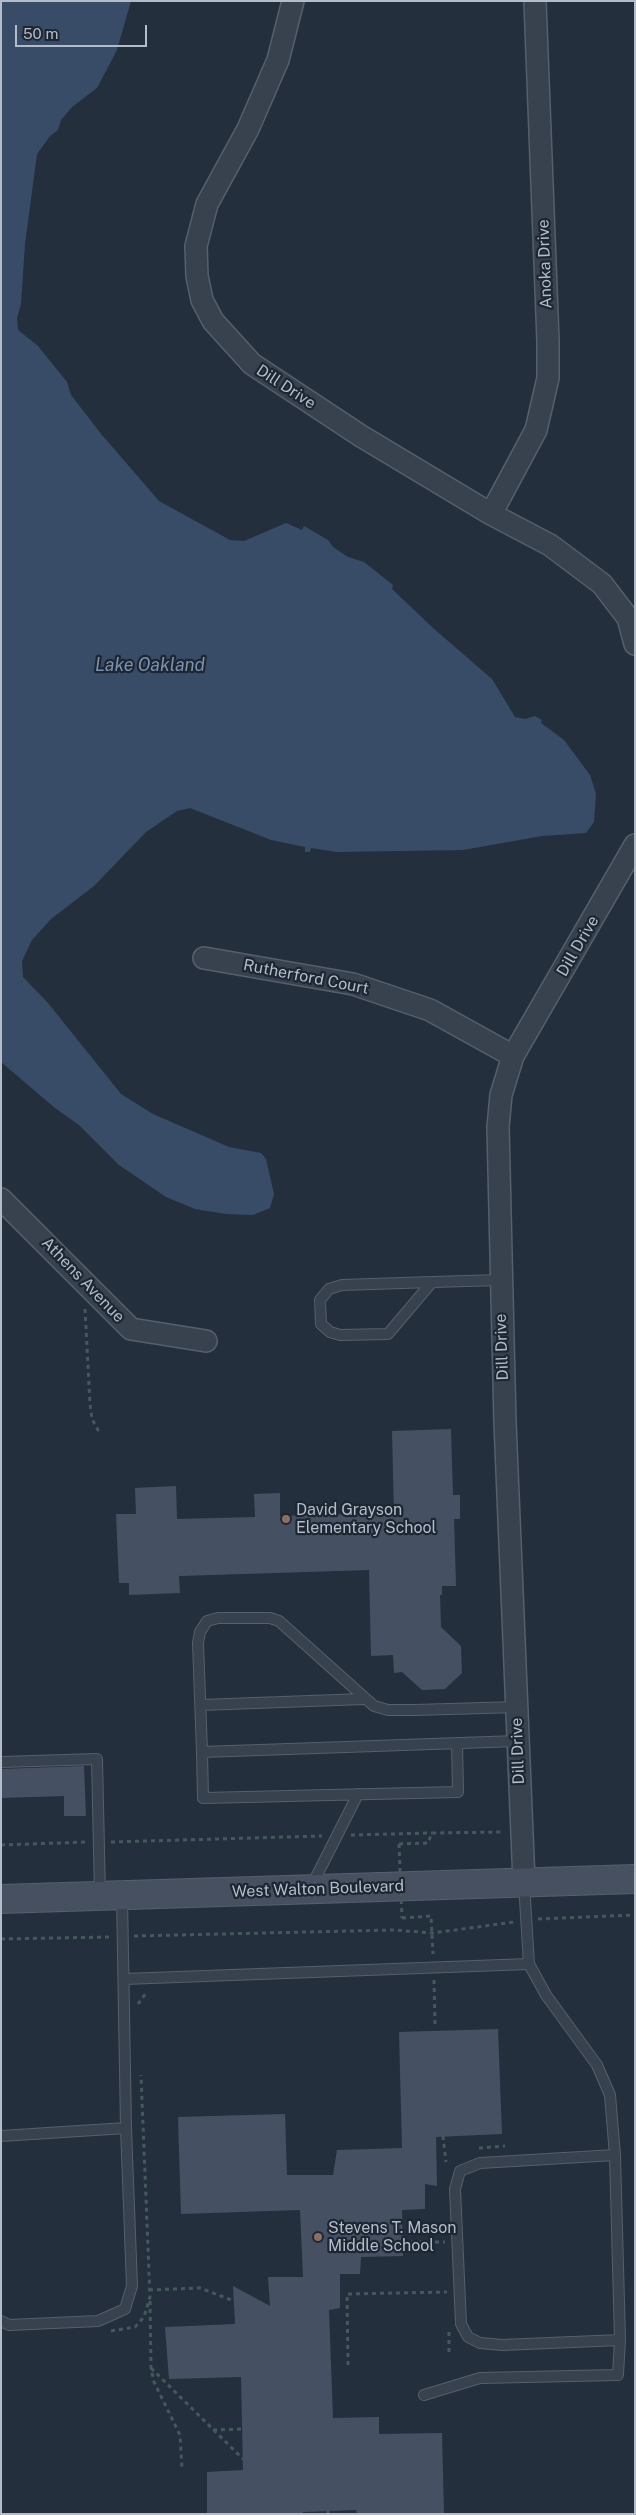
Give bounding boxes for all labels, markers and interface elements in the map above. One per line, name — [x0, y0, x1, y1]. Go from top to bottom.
scale bar — [18, 15, 150, 47]
text: 50 m — [23, 25, 58, 42]
street label: Anoka Drive — [534, 219, 556, 309]
street label: Dill Drive — [253, 361, 319, 413]
water label: Lake Oakland — [95, 654, 205, 676]
street label: Dill Drive — [553, 912, 603, 980]
street label: Rutherford Court — [242, 955, 370, 999]
street label: Athens Avenue — [38, 1233, 128, 1327]
street label: Dill Drive — [491, 1313, 513, 1381]
place label: David Grayson Elementary School — [296, 1500, 436, 1538]
marker: David Grayson Elementary School — [280, 1513, 292, 1525]
street label: Dill Drive — [507, 1717, 529, 1785]
street label: West Walton Boulevard — [232, 1876, 404, 1902]
place label: Stevens T. Mason Middle School — [328, 2218, 456, 2256]
marker: Stevens T. Mason Middle School — [312, 2231, 324, 2243]

